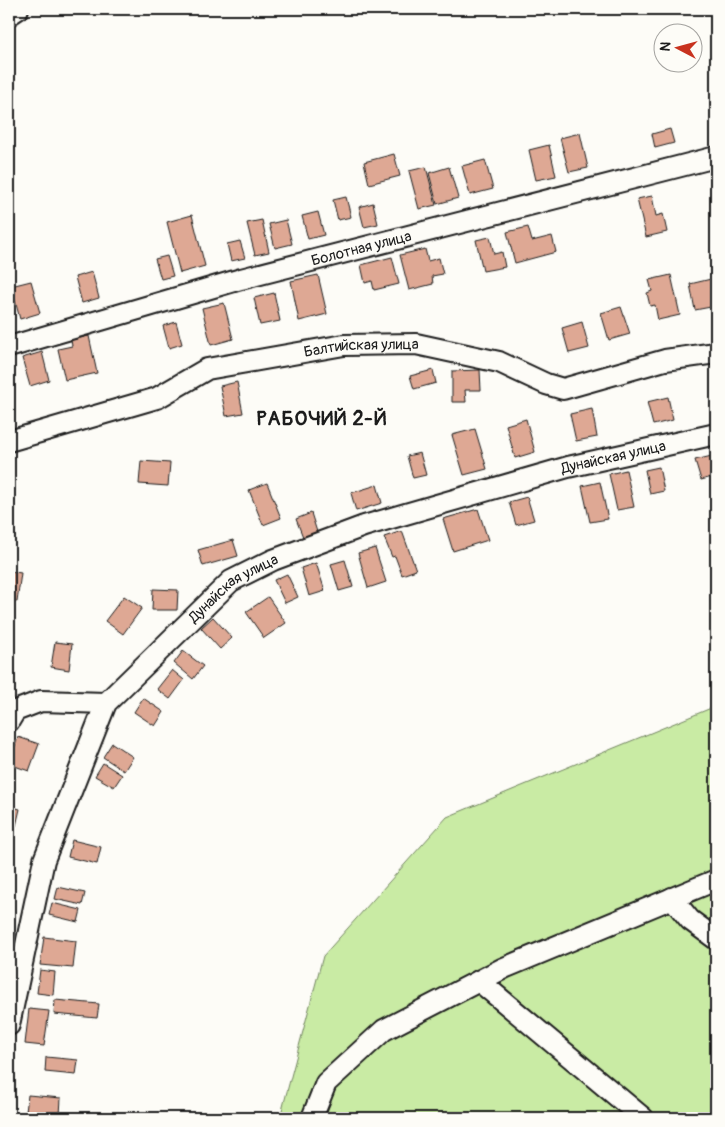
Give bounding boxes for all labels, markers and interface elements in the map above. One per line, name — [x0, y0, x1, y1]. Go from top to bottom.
north arrow — [652, 22, 702, 72]
text: N — [657, 41, 675, 52]
street label: Болотная улица — [309, 226, 413, 270]
street label: Балтийская улица — [302, 334, 419, 361]
district label: РАБОЧИЙ 2‑Й — [257, 406, 387, 431]
street label: Дунайская улица — [557, 436, 668, 478]
street label: Дунайская улица — [184, 550, 281, 627]

